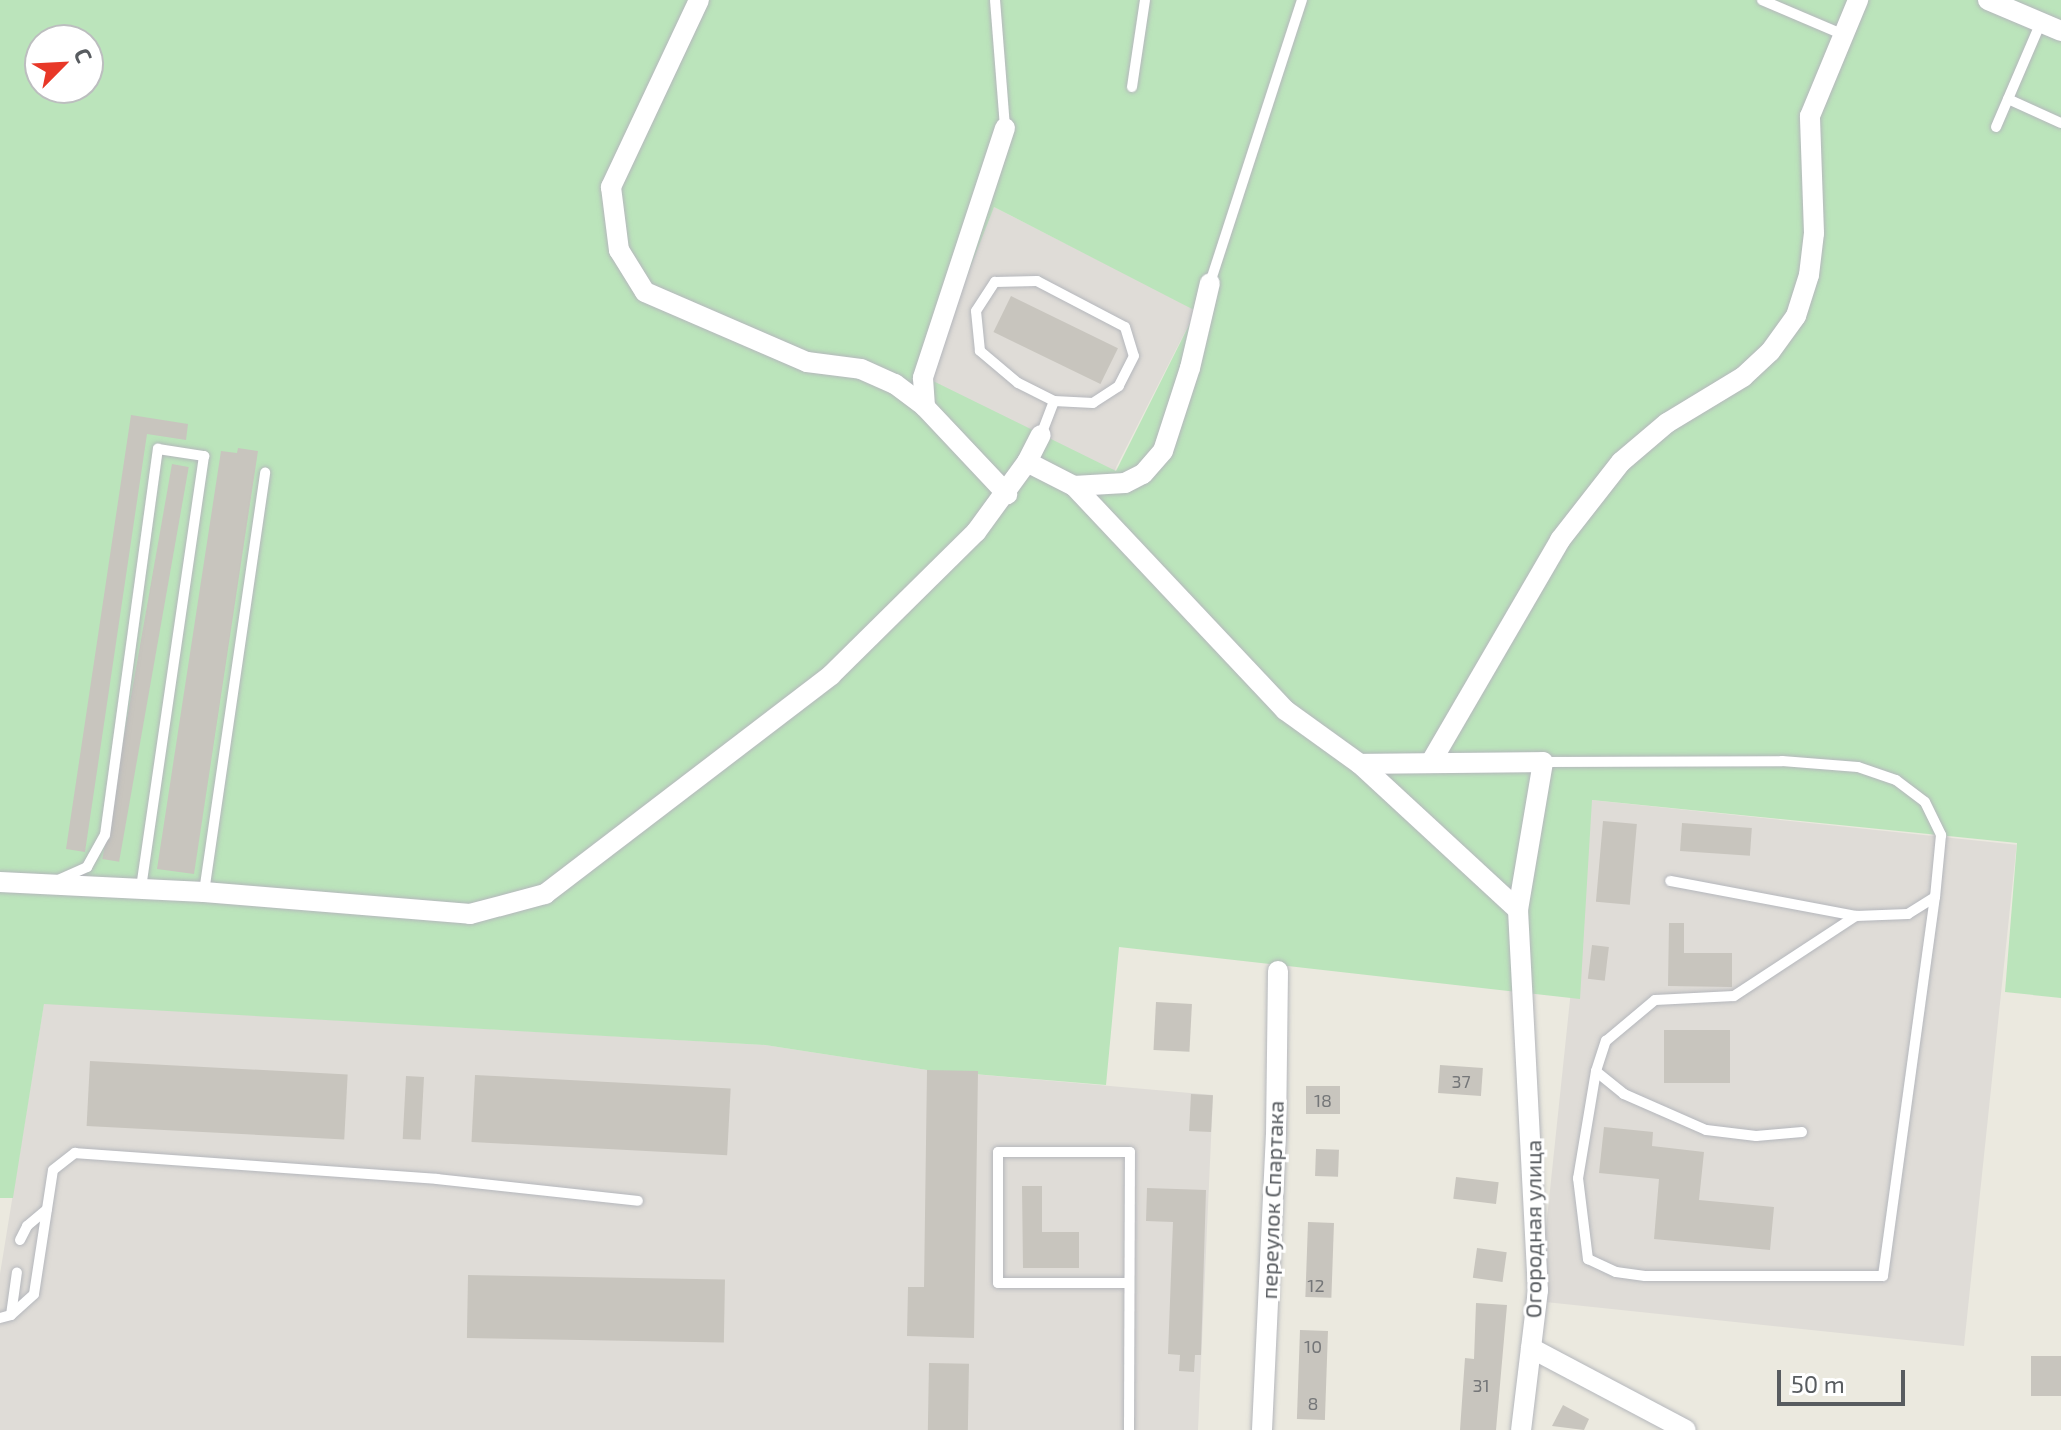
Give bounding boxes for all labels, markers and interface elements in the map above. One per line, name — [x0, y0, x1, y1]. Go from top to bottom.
north arrow — [24, 24, 104, 104]
text: С — [70, 44, 99, 66]
house number: 37 — [1451, 1070, 1471, 1092]
house number: 18 — [1314, 1089, 1332, 1111]
street label: переулок Спартака — [1255, 1100, 1289, 1300]
street label: Огородная улица — [1520, 1140, 1546, 1318]
house number: 12 — [1307, 1274, 1325, 1296]
house number: 10 — [1304, 1335, 1322, 1357]
scale bar — [1781, 1354, 1909, 1404]
text: 50 m — [1791, 1369, 1845, 1398]
house number: 31 — [1472, 1374, 1490, 1396]
house number: 8 — [1308, 1392, 1318, 1414]

